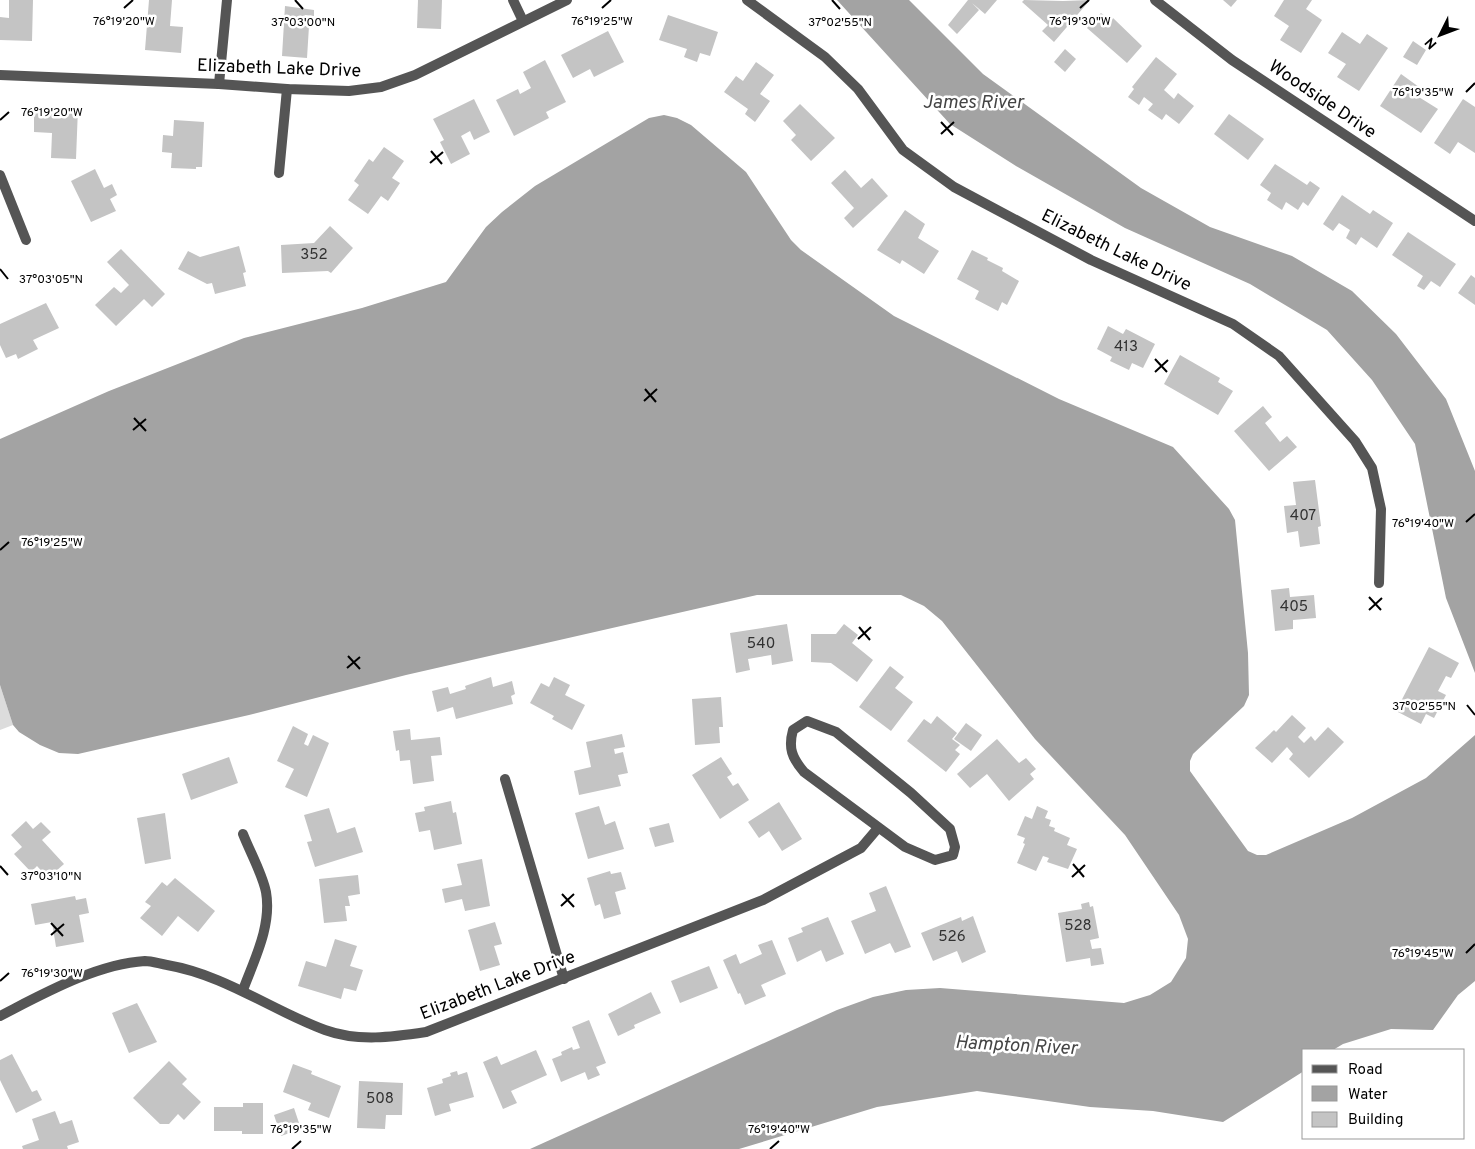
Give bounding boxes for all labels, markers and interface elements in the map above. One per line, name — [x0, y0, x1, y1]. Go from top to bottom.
north arrow — [1415, 10, 1465, 60]
text: 76°19'20"W — [93, 14, 155, 30]
text: 76°19'25"W — [571, 14, 633, 30]
text: 76°19'30"W — [1049, 14, 1111, 30]
text: 37°03'00"N — [271, 15, 335, 31]
text: 37°02'55"N — [808, 15, 872, 31]
text: N — [1422, 33, 1441, 52]
street label: Elizabeth Lake Drive — [196, 55, 362, 83]
street label: Woodside Drive — [1264, 55, 1380, 145]
text: 76°19'35"W — [1392, 85, 1454, 101]
water label: James River — [923, 91, 1025, 115]
text: 76°19'20"W — [21, 105, 83, 121]
street label: Elizabeth Lake Drive — [1037, 205, 1195, 297]
house number: 352 — [300, 246, 328, 265]
text: 37°03'05"N — [19, 272, 83, 288]
house number: 413 — [1114, 338, 1138, 357]
house number: 407 — [1290, 507, 1316, 526]
text: 76°19'40"W — [1392, 516, 1454, 532]
text: 76°19'25"W — [21, 535, 83, 551]
house number: 405 — [1280, 598, 1308, 617]
house number: 540 — [747, 635, 775, 654]
text: 37°02'55"N — [1392, 699, 1456, 715]
text: 37°03'10"N — [20, 869, 82, 885]
house number: 528 — [1064, 917, 1092, 936]
house number: 526 — [938, 928, 966, 947]
street label: Elizabeth Lake Drive — [417, 946, 579, 1026]
text: 76°19'45"W — [1392, 946, 1454, 962]
text: 76°19'30"W — [21, 966, 83, 982]
water label: Hampton River — [954, 1031, 1079, 1061]
legend — [1302, 1049, 1465, 1139]
text: Road — [1348, 1061, 1383, 1080]
text: Water — [1348, 1086, 1388, 1105]
house number: 508 — [366, 1090, 394, 1109]
text: Building — [1348, 1111, 1403, 1130]
text: 76°19'35"W — [270, 1122, 332, 1138]
text: 76°19'40"W — [748, 1122, 810, 1138]

